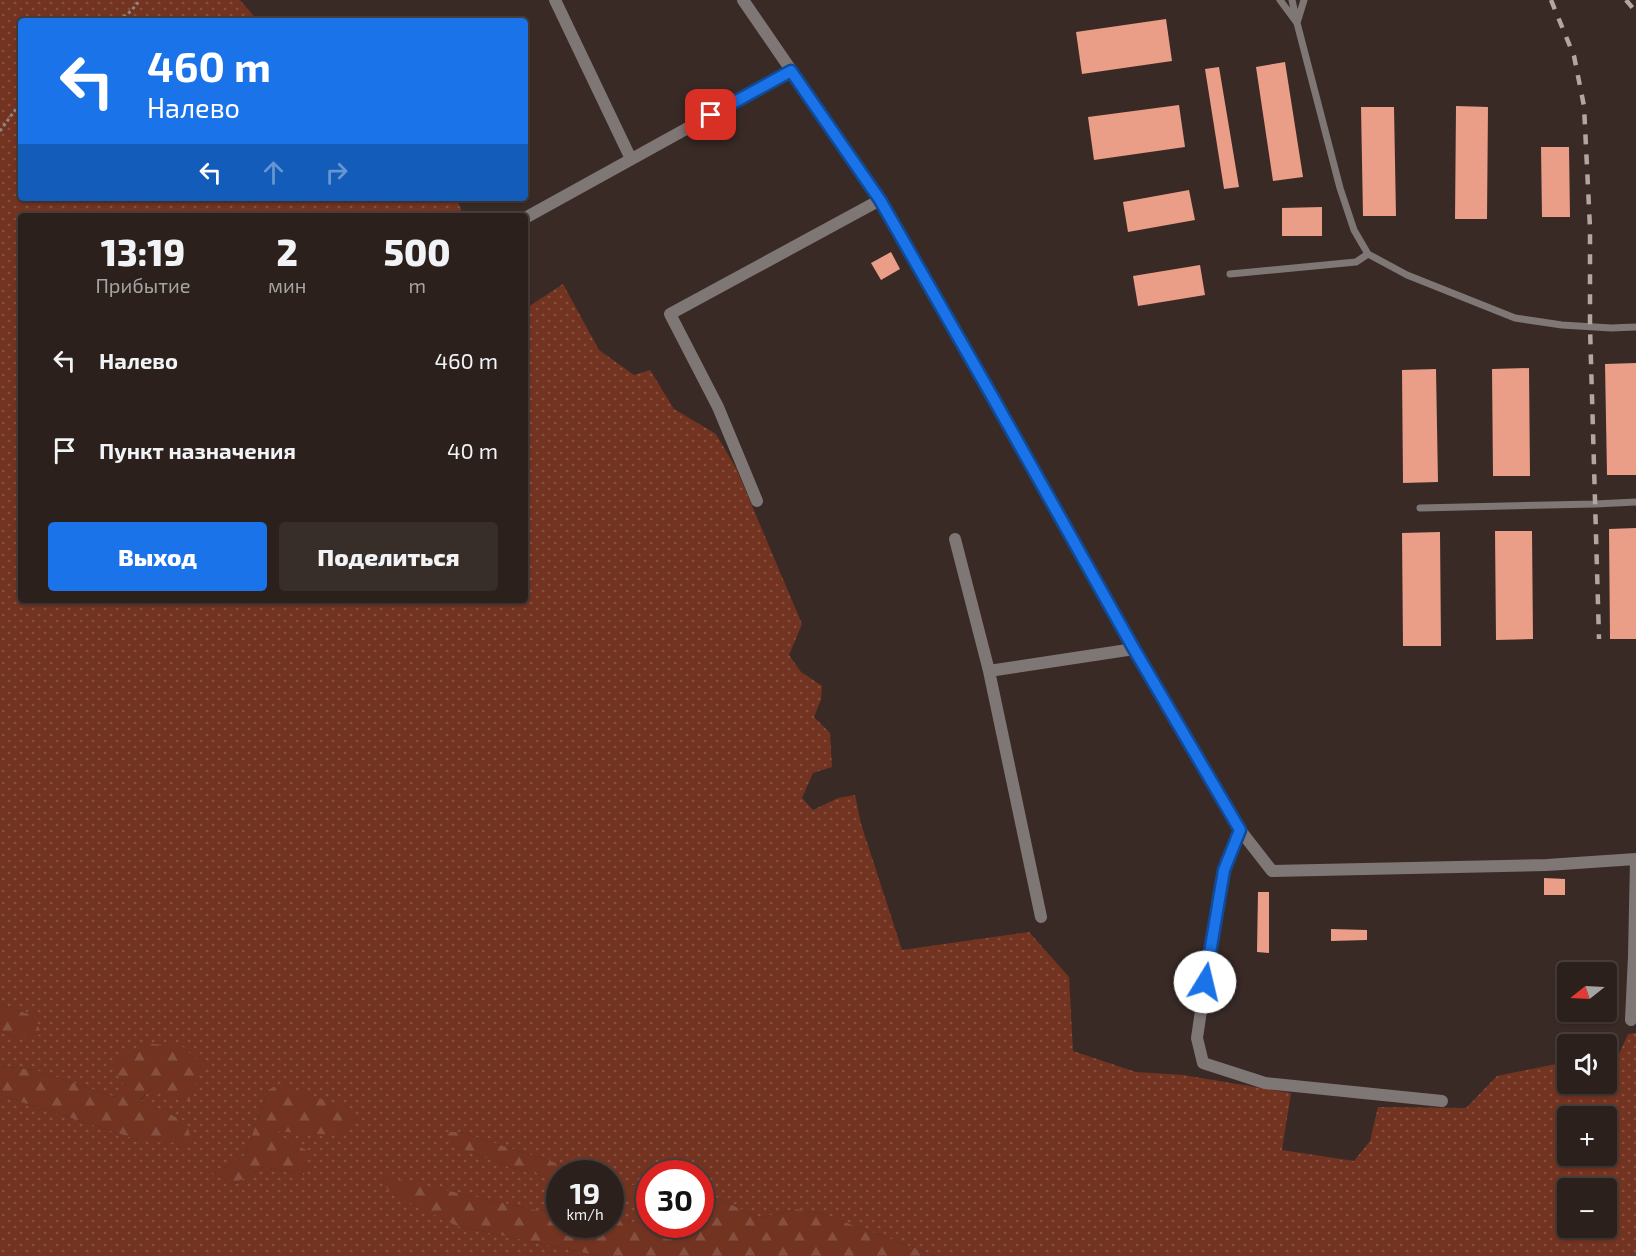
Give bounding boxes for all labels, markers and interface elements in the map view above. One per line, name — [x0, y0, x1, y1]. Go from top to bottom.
text: 460 m — [147, 40, 271, 90]
icon: left — [48, 42, 126, 120]
pin — [685, 89, 736, 140]
text: Налево — [147, 91, 240, 123]
icon: arrive — [694, 98, 727, 131]
icon: left — [194, 156, 227, 189]
icon: ahead — [257, 156, 290, 189]
icon: right — [320, 156, 353, 189]
text: 13:19 — [101, 230, 185, 273]
text: 2 — [277, 230, 298, 273]
text: 500 — [384, 230, 451, 273]
text: Прибытие — [95, 273, 191, 297]
text: мин — [268, 273, 306, 297]
text: m — [408, 273, 426, 297]
icon: left — [48, 344, 81, 377]
text: Налево — [99, 347, 178, 373]
text: 460 m — [434, 347, 498, 373]
icon: arrive — [48, 434, 81, 467]
text: Пункт назначения — [99, 437, 296, 463]
text: 40 m — [447, 437, 498, 463]
button: Выход — [48, 522, 267, 591]
button: Поделиться — [279, 522, 498, 591]
position arrow — [1173, 950, 1237, 1014]
north arrow — [1557, 962, 1617, 1022]
map controls — [1557, 962, 1617, 1238]
button: sound — [1557, 1034, 1617, 1094]
button: + — [1557, 1106, 1617, 1166]
speed limit sign: 30 — [636, 1160, 714, 1238]
text: 19 — [570, 1174, 600, 1210]
button: − — [1557, 1178, 1617, 1238]
text: km/h — [566, 1205, 604, 1223]

